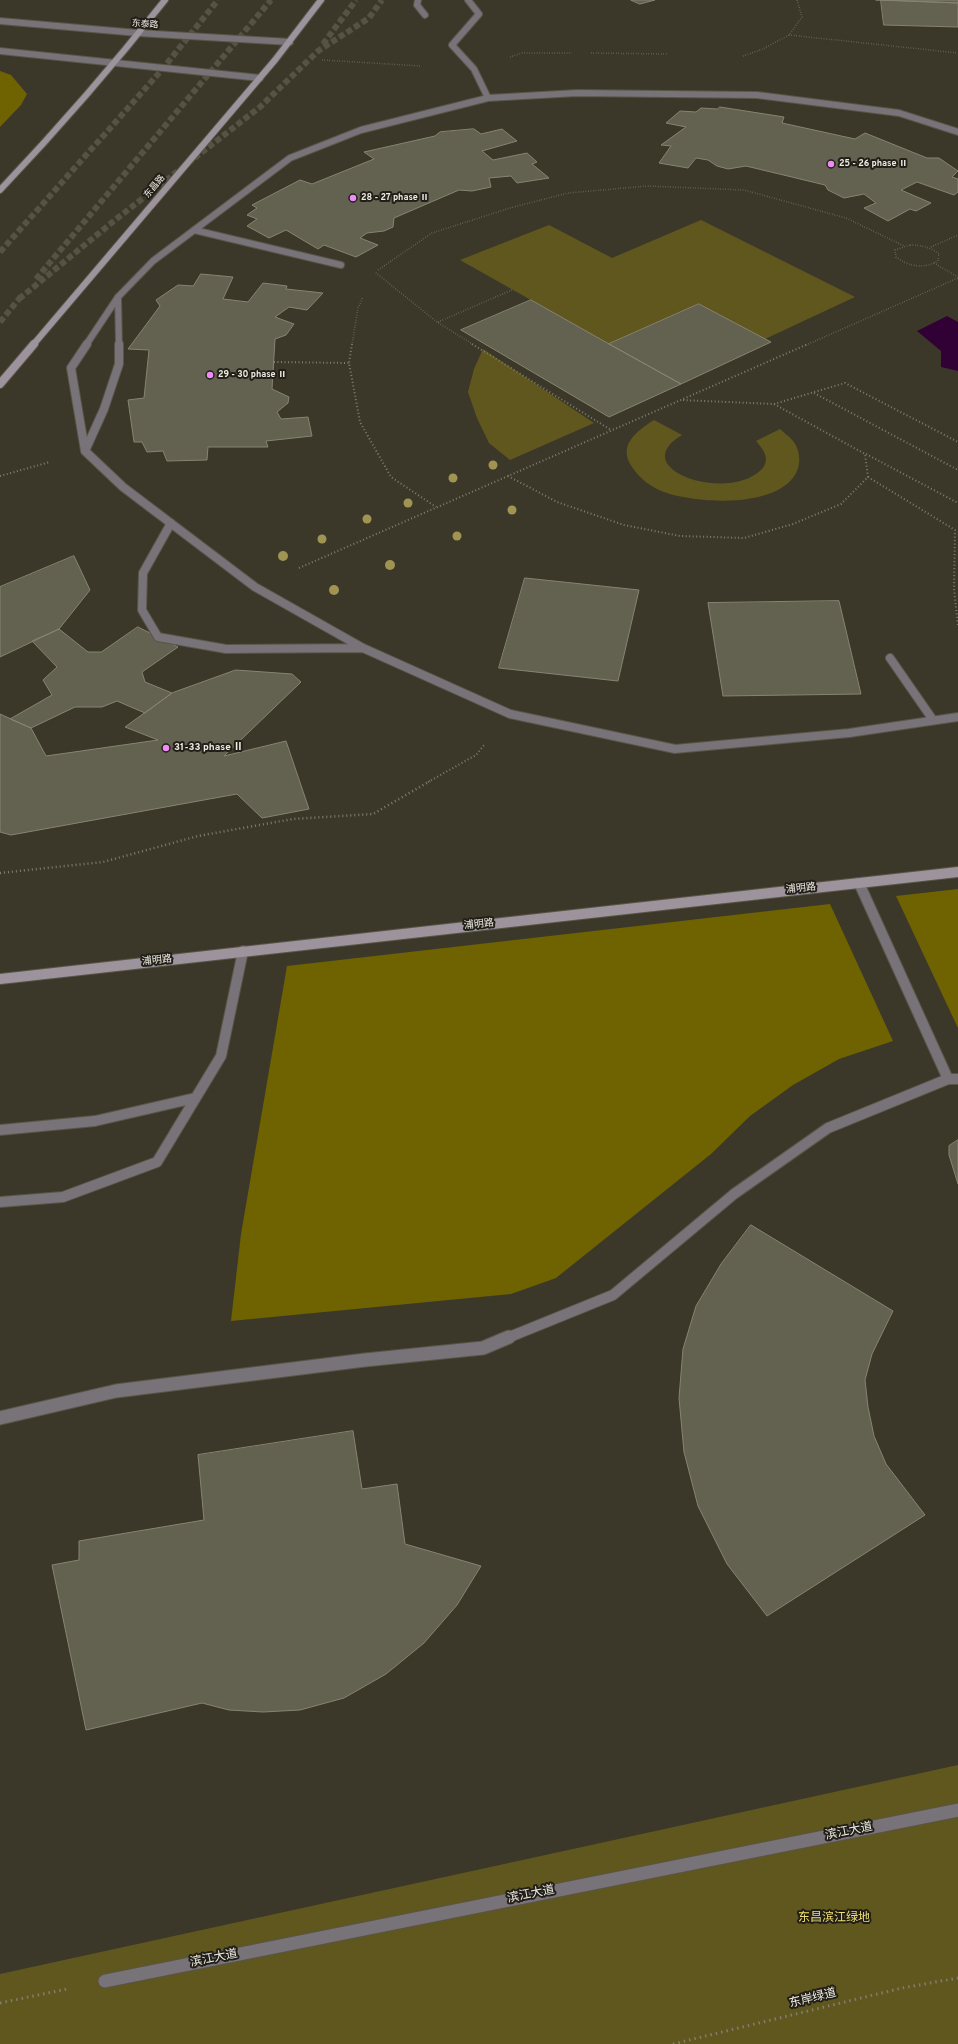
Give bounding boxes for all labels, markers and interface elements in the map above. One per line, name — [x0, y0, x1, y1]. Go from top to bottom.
street label: 东泰路 — [131, 19, 159, 31]
marker: 25 - 26 phase Ⅱ — [826, 159, 836, 169]
place label: 25 - 26 phase Ⅱ — [839, 159, 908, 169]
street label: 东昌路 — [142, 173, 168, 201]
marker: 28 - 27 phase Ⅱ — [348, 193, 358, 203]
place label: 28 - 27 phase Ⅱ — [361, 193, 429, 203]
marker: 29 - 30 phase Ⅱ — [205, 370, 215, 380]
place label: 29 - 30 phase Ⅱ — [218, 370, 287, 380]
place label: 31-33 phase Ⅱ — [174, 742, 243, 754]
marker: 31-33 phase Ⅱ — [161, 743, 171, 753]
street label: 浦明路 — [785, 881, 817, 897]
street label: 浦明路 — [463, 917, 495, 933]
street label: 浦明路 — [141, 953, 173, 969]
street label: 滨江大道 — [824, 1820, 874, 1844]
street label: 滨江大道 — [506, 1883, 556, 1907]
park label: 东昌滨江绿地 — [798, 1912, 870, 1926]
street label: 滨江大道 — [189, 1947, 239, 1971]
street label: 东岸绿道 — [788, 1986, 838, 2012]

